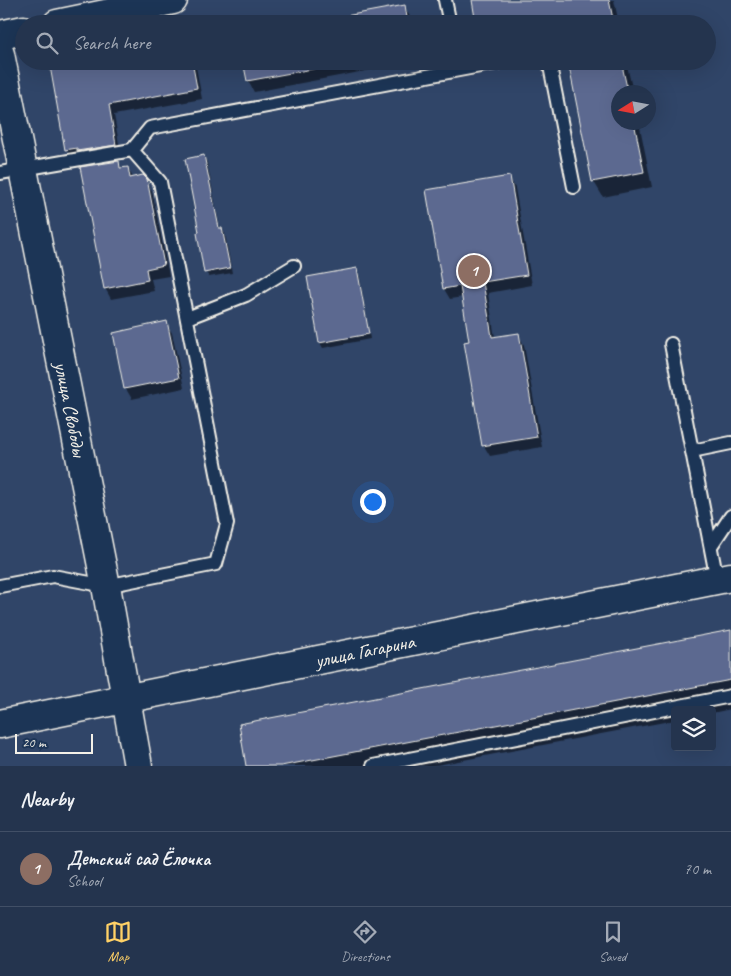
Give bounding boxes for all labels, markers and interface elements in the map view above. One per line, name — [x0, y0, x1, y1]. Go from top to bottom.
search box — [15, 15, 716, 70]
icon: search — [33, 29, 61, 57]
text: Search here — [73, 31, 150, 55]
north arrow — [611, 85, 656, 130]
pin: 1 — [458, 252, 490, 290]
street label: улица Свободы — [49, 358, 93, 460]
your location — [360, 489, 386, 515]
street label: улица Гагарина — [312, 628, 418, 673]
map controls — [671, 706, 716, 751]
button: layers — [671, 706, 716, 751]
scale bar — [15, 731, 92, 754]
text: 20 m — [22, 734, 46, 751]
text: Nearby — [20, 786, 73, 812]
text: Детский сад Ёлочка — [67, 847, 210, 871]
text: 1 — [32, 859, 40, 879]
text: 70 m — [684, 859, 711, 879]
text: School — [67, 871, 101, 891]
tab: Map — [104, 918, 132, 965]
tab: Directions — [341, 918, 390, 965]
tab: Saved — [599, 918, 627, 965]

